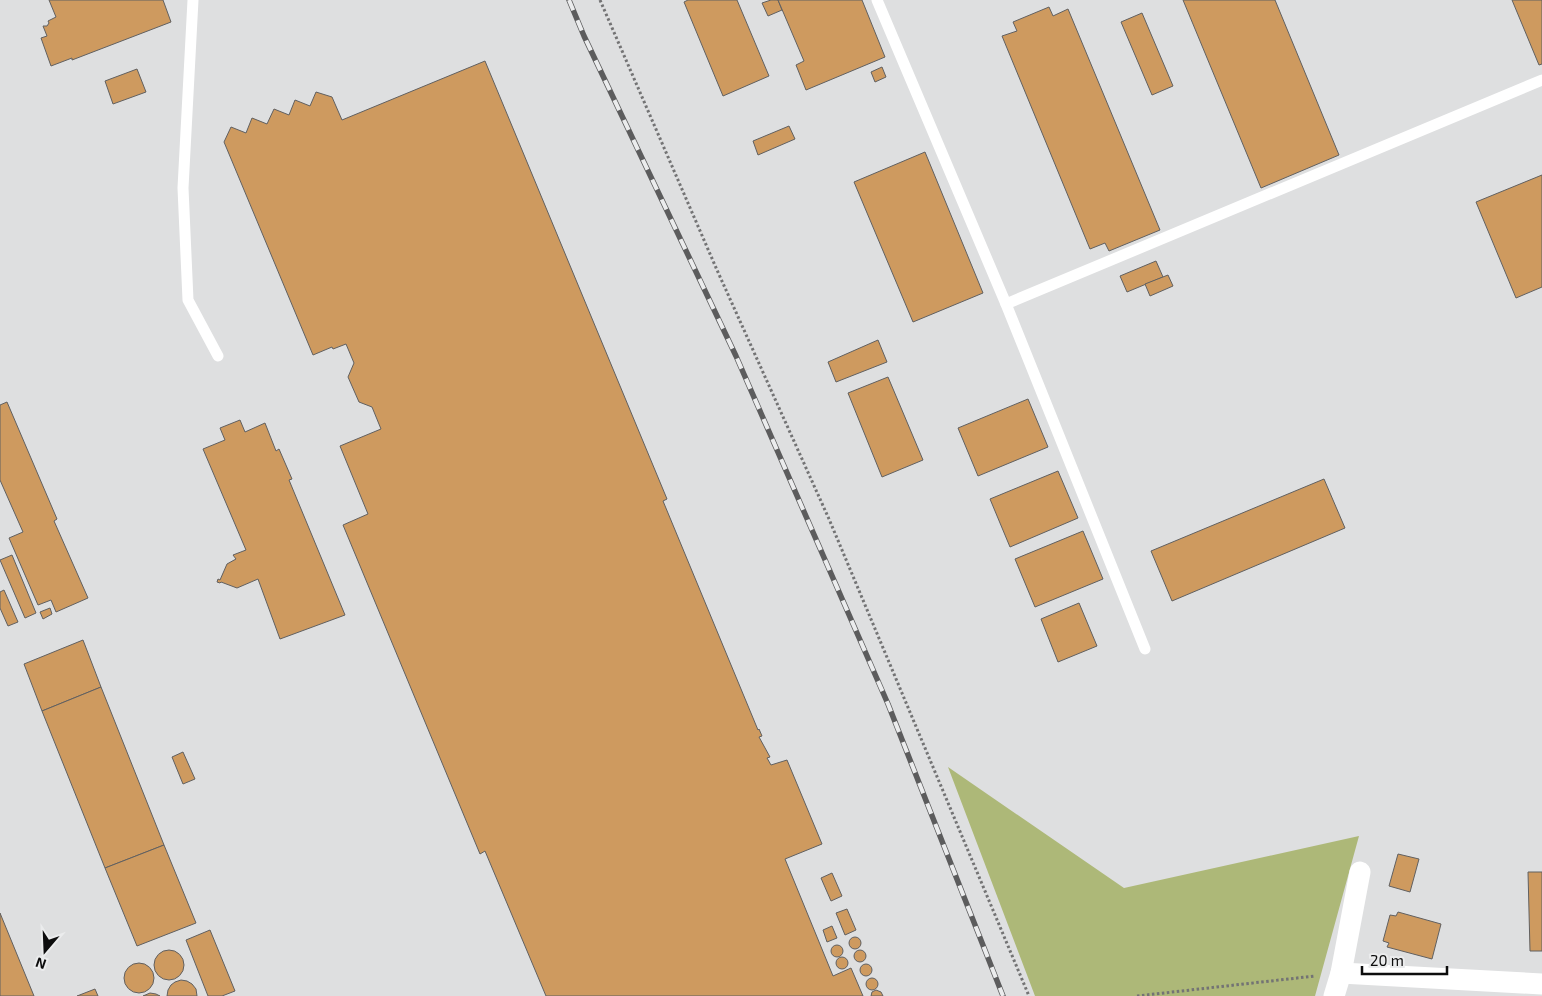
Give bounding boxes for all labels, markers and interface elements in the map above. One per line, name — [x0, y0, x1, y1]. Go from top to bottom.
north arrow — [20, 926, 70, 976]
scale bar — [1362, 944, 1447, 976]
text: 20 m — [1370, 951, 1404, 969]
text: N — [33, 954, 48, 973]

